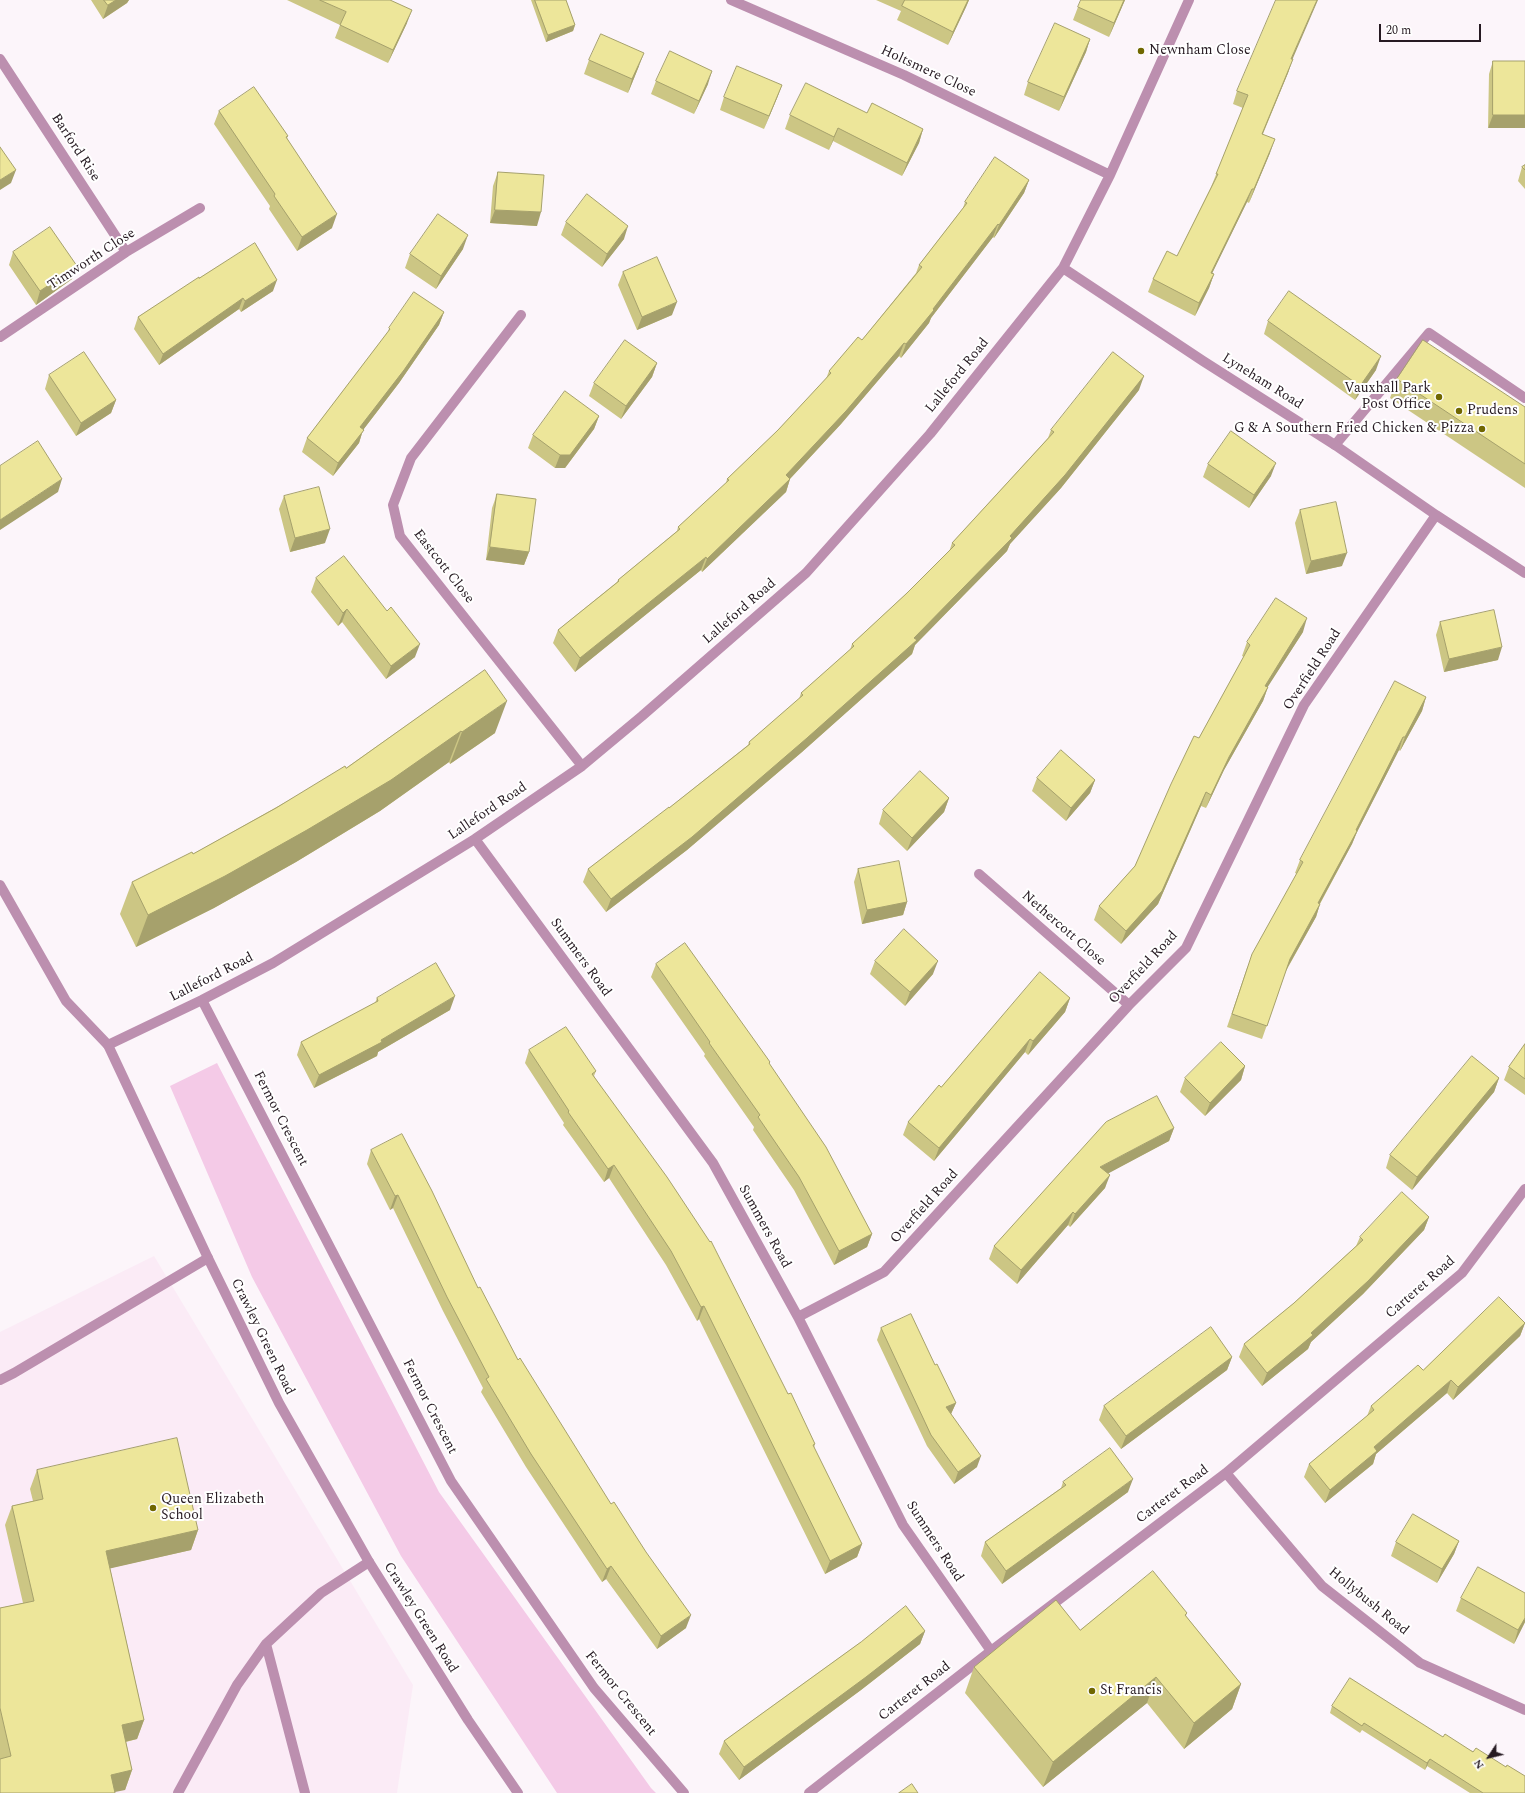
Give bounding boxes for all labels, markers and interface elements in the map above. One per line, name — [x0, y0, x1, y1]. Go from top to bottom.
scale bar — [1381, 16, 1483, 42]
text: 20 m — [1386, 21, 1411, 40]
street label: Holtsmere Close — [878, 43, 978, 101]
place label: Newnham Close — [1149, 43, 1251, 59]
marker: Newnham Close — [1136, 46, 1146, 56]
street label: Barford Rise — [47, 111, 103, 185]
street label: Timworth Close — [45, 226, 139, 294]
street label: Lalleford Road — [923, 335, 993, 417]
street label: Lyneham Road — [1218, 350, 1306, 414]
place label: Vauxhall Park Post Office — [1344, 381, 1431, 414]
marker: Vauxhall Park Post Office — [1434, 392, 1444, 402]
place label: Prudens — [1467, 403, 1518, 419]
marker: Prudens — [1454, 406, 1464, 416]
place label: G & A Southern Fried Chicken & Pizza — [1234, 421, 1474, 437]
marker: G & A Southern Fried Chicken & Pizza — [1477, 424, 1487, 434]
street label: Eastcott Close — [409, 527, 477, 607]
street label: Lalleford Road — [700, 576, 780, 648]
street label: Overfield Road — [1280, 626, 1346, 714]
street label: Lalleford Road — [445, 779, 531, 845]
street label: Nethercott Close — [1018, 888, 1108, 970]
street label: Summers Road — [546, 916, 614, 1000]
street label: Overfield Road — [1106, 928, 1182, 1008]
street label: Lalleford Road — [167, 950, 257, 1006]
street label: Fermor Crescent — [249, 1069, 311, 1169]
street label: Overfield Road — [887, 1167, 963, 1247]
street label: Summers Road — [734, 1182, 794, 1272]
street label: Carteret Road — [1383, 1253, 1459, 1323]
street label: Crawley Green Road — [227, 1276, 297, 1398]
street label: Fermor Crescent — [398, 1357, 460, 1457]
street label: Carteret Road — [1133, 1462, 1213, 1528]
place label: Queen Elizabeth School — [161, 1492, 264, 1524]
street label: Summers Road — [902, 1499, 966, 1585]
marker: Queen Elizabeth School — [148, 1503, 158, 1513]
street label: Crawley Green Road — [379, 1560, 461, 1676]
street label: Hollybush Road — [1324, 1564, 1412, 1640]
street label: Fermor Crescent — [581, 1648, 659, 1740]
street label: Carteret Road — [876, 1659, 954, 1725]
place label: St Francis — [1100, 1683, 1162, 1699]
marker: St Francis — [1087, 1686, 1097, 1696]
north arrow — [1469, 1737, 1509, 1777]
text: N — [1469, 1756, 1488, 1773]

